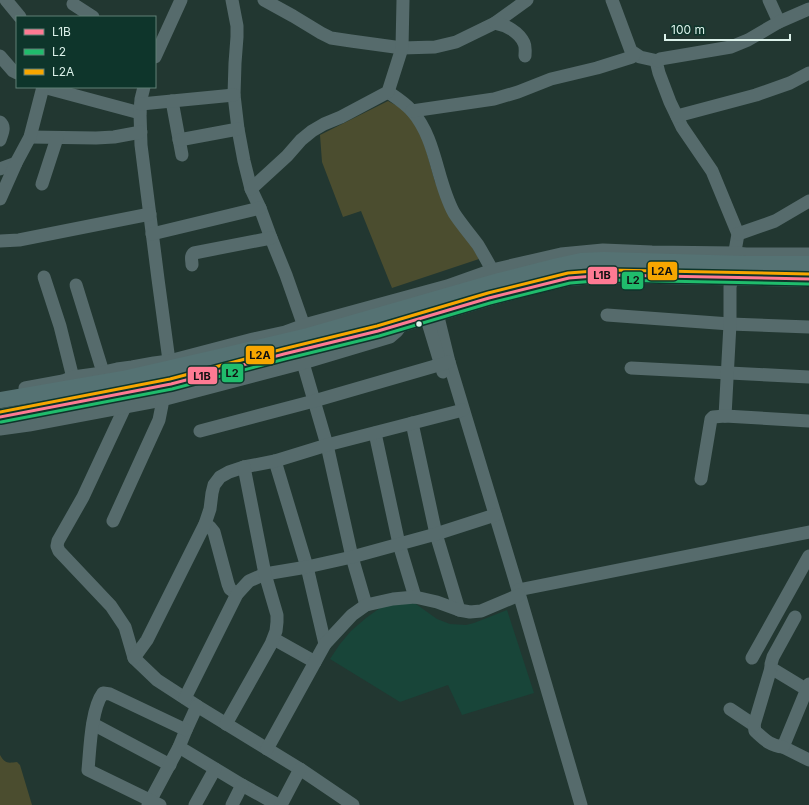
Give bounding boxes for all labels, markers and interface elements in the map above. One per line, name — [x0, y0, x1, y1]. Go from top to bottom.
legend — [16, 16, 156, 88]
scale bar — [665, 16, 790, 42]
text: 100 m — [671, 22, 705, 37]
text: L1B — [52, 24, 71, 39]
text: L2 — [52, 44, 66, 59]
text: L2A — [52, 64, 74, 79]
line badge: L2A — [647, 261, 678, 281]
text: L2A — [651, 264, 673, 278]
line badge: L1B — [587, 266, 618, 285]
text: L1B — [593, 268, 611, 282]
line badge: L2 — [621, 271, 644, 290]
text: L2 — [626, 273, 640, 287]
unlabelled marker — [414, 319, 424, 329]
line badge: L2A — [245, 345, 275, 365]
text: L2A — [249, 348, 271, 362]
line badge: L2 — [221, 363, 244, 383]
line badge: L1B — [187, 366, 218, 385]
text: L2 — [225, 366, 239, 380]
text: L1B — [193, 369, 211, 383]

